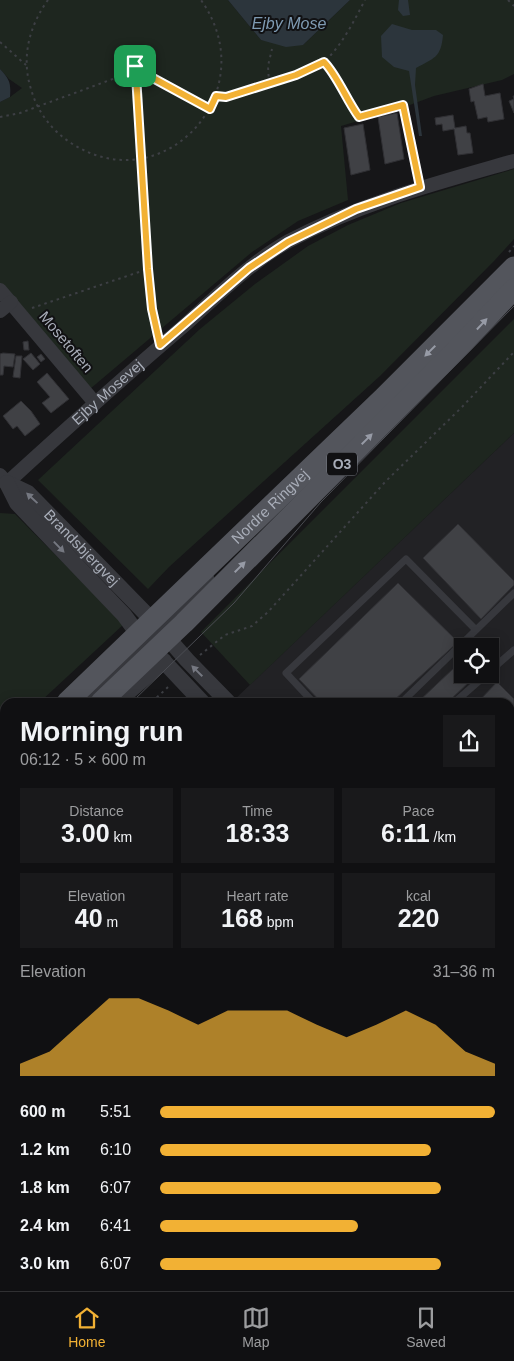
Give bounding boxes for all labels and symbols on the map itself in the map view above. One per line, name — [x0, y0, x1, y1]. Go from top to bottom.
water label: Ejby Mose — [252, 15, 326, 32]
pin — [114, 45, 156, 87]
street label: Mosetoften — [36, 308, 97, 376]
one-way arrow — [476, 318, 488, 330]
one-way arrow — [425, 345, 437, 357]
street label: Ejby Mosevej — [68, 356, 146, 428]
one-way arrow — [361, 433, 373, 445]
road number: O3 — [327, 452, 357, 476]
street label: Nordre Ringvej — [228, 465, 312, 547]
one-way arrow — [27, 492, 39, 504]
street label: Brandsbjergvej — [41, 506, 123, 589]
one-way arrow — [53, 541, 65, 553]
one-way arrow — [234, 561, 246, 573]
one-way arrow — [191, 665, 203, 677]

